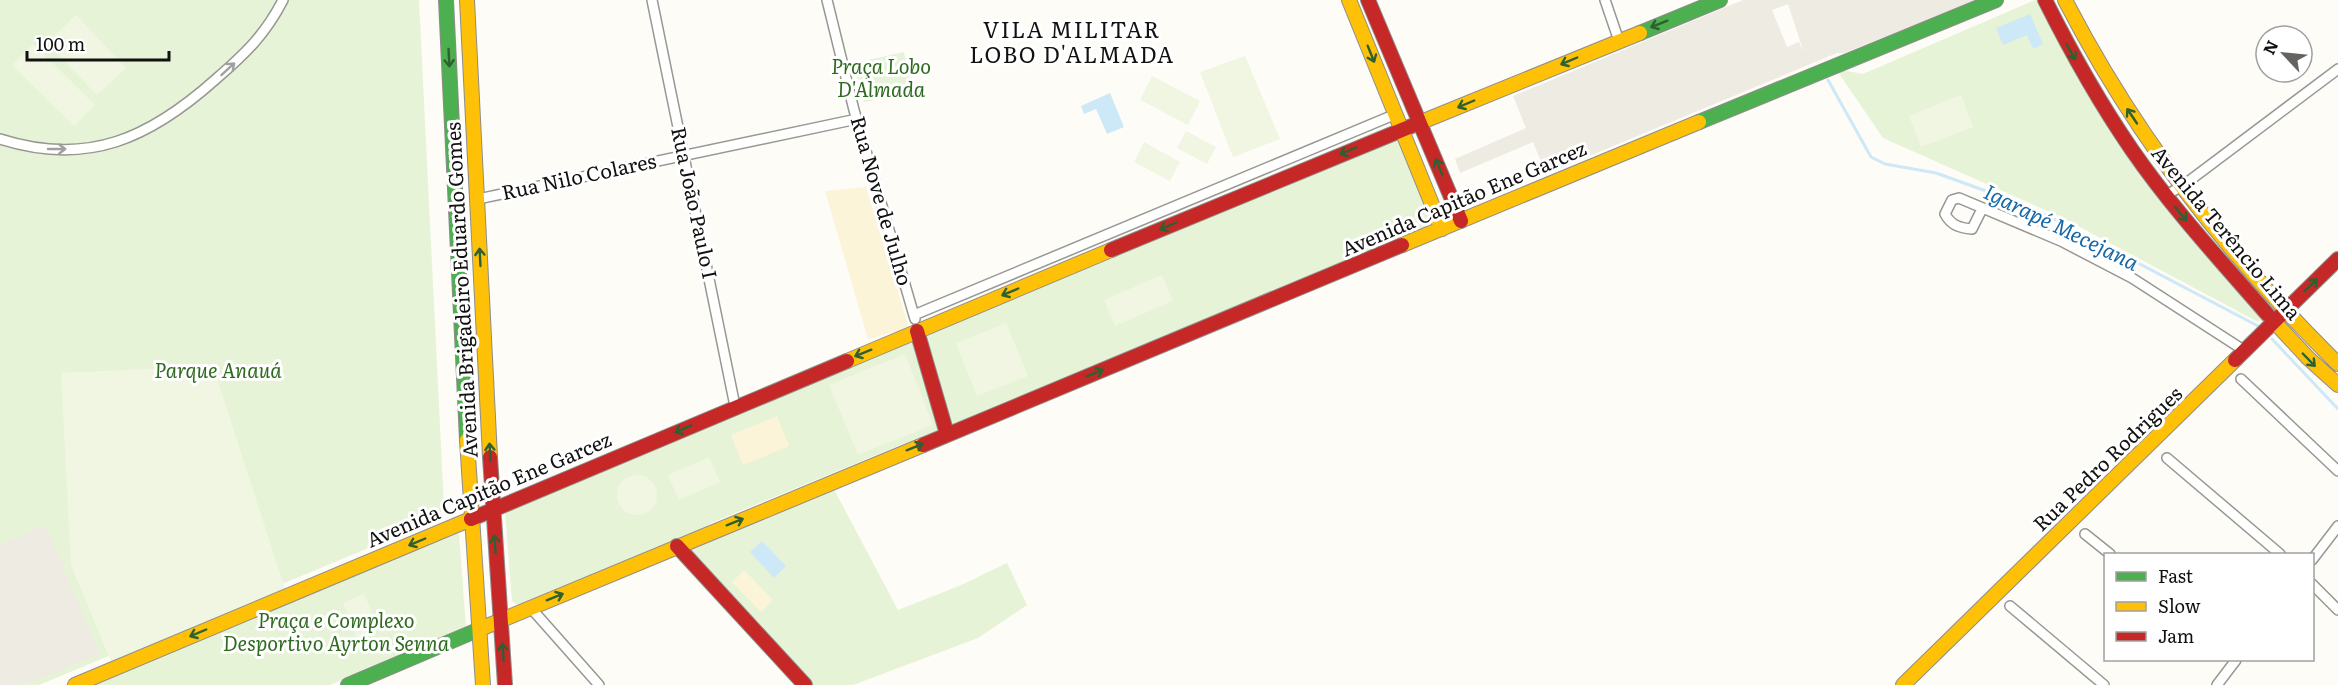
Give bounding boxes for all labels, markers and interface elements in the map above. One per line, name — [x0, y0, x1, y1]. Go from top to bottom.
district label: VILA MILITAR LOBO D'ALMADA — [969, 12, 1175, 70]
one-way arrow — [1650, 19, 1669, 30]
scale bar — [27, 24, 170, 62]
north arrow — [2254, 24, 2314, 84]
text: 100 m — [36, 30, 85, 57]
text: N — [2256, 36, 2283, 58]
one-way arrow — [2066, 43, 2077, 61]
one-way arrow — [1366, 44, 1377, 63]
one-way arrow — [443, 48, 454, 68]
park label: Praça Lobo D'Almada — [831, 50, 931, 103]
one-way arrow — [1560, 56, 1579, 67]
one-way arrow — [220, 62, 236, 75]
one-way arrow — [1457, 99, 1475, 110]
one-way arrow — [2126, 108, 2138, 125]
street label: Rua Nove de Julho — [844, 112, 921, 289]
street label: Avenida Brigadeiro Eduardo Gomes — [436, 121, 484, 459]
street label: Rua João Paulo I — [665, 124, 727, 281]
street label: Avenida Capitão Ene Garcez — [1336, 132, 1591, 262]
street label: Avenida Terêncio Lima — [2146, 138, 2310, 326]
one-way arrow — [47, 143, 67, 155]
street label: Rua Nilo Colares — [499, 144, 659, 206]
one-way arrow — [1339, 146, 1358, 157]
one-way arrow — [1433, 158, 1444, 176]
water label: Igarapé Mecejana — [1979, 175, 2145, 277]
one-way arrow — [2174, 206, 2187, 222]
one-way arrow — [1159, 221, 1178, 232]
one-way arrow — [475, 247, 486, 267]
one-way arrow — [2303, 278, 2318, 292]
one-way arrow — [1001, 287, 1019, 298]
one-way arrow — [854, 348, 873, 359]
one-way arrow — [2302, 352, 2317, 367]
park label: Parque Anauá — [154, 354, 282, 384]
one-way arrow — [1085, 367, 1104, 378]
street label: Rua Pedro Rodrigues — [2025, 378, 2188, 537]
street label: Avenida Capitão Ene Garcez — [361, 423, 616, 553]
one-way arrow — [675, 424, 693, 436]
one-way arrow — [905, 441, 924, 452]
one-way arrow — [484, 442, 495, 462]
one-way arrow — [725, 516, 743, 527]
one-way arrow — [490, 534, 501, 554]
one-way arrow — [408, 536, 426, 548]
legend — [2104, 553, 2314, 661]
text: Fast — [2158, 562, 2194, 589]
one-way arrow — [545, 591, 563, 602]
text: Slow — [2158, 592, 2201, 619]
park label: Praça e Complexo Desportivo Ayrton Senna — [223, 604, 450, 657]
text: Jam — [2158, 622, 2194, 649]
one-way arrow — [189, 628, 208, 639]
one-way arrow — [497, 643, 508, 662]

